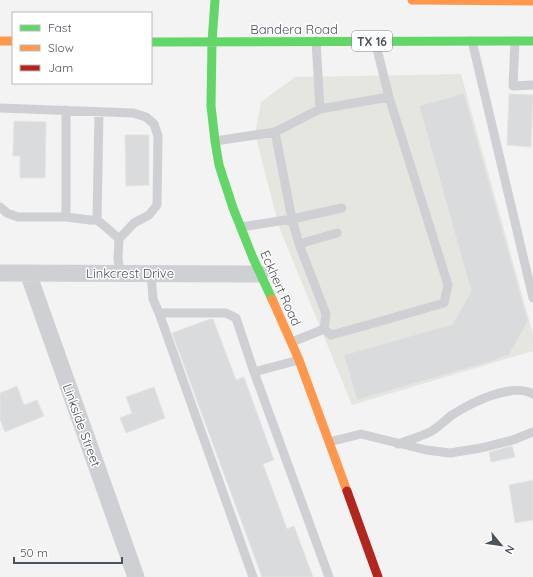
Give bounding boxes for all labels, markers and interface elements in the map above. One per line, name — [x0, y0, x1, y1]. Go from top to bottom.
legend — [12, 12, 152, 84]
text: Fast — [48, 20, 72, 35]
street label: Bandera Road — [250, 21, 338, 37]
road number: TX 16 — [352, 31, 392, 51]
text: Slow — [48, 40, 74, 55]
text: Jam — [48, 60, 73, 75]
street label: Eckhert Road — [257, 248, 305, 328]
street label: Linkcrest Drive — [86, 265, 174, 281]
street label: Linkside Street — [60, 381, 104, 469]
north arrow — [481, 525, 521, 565]
scale bar — [14, 539, 122, 565]
text: N — [502, 543, 518, 557]
text: 50 m — [20, 545, 48, 560]

